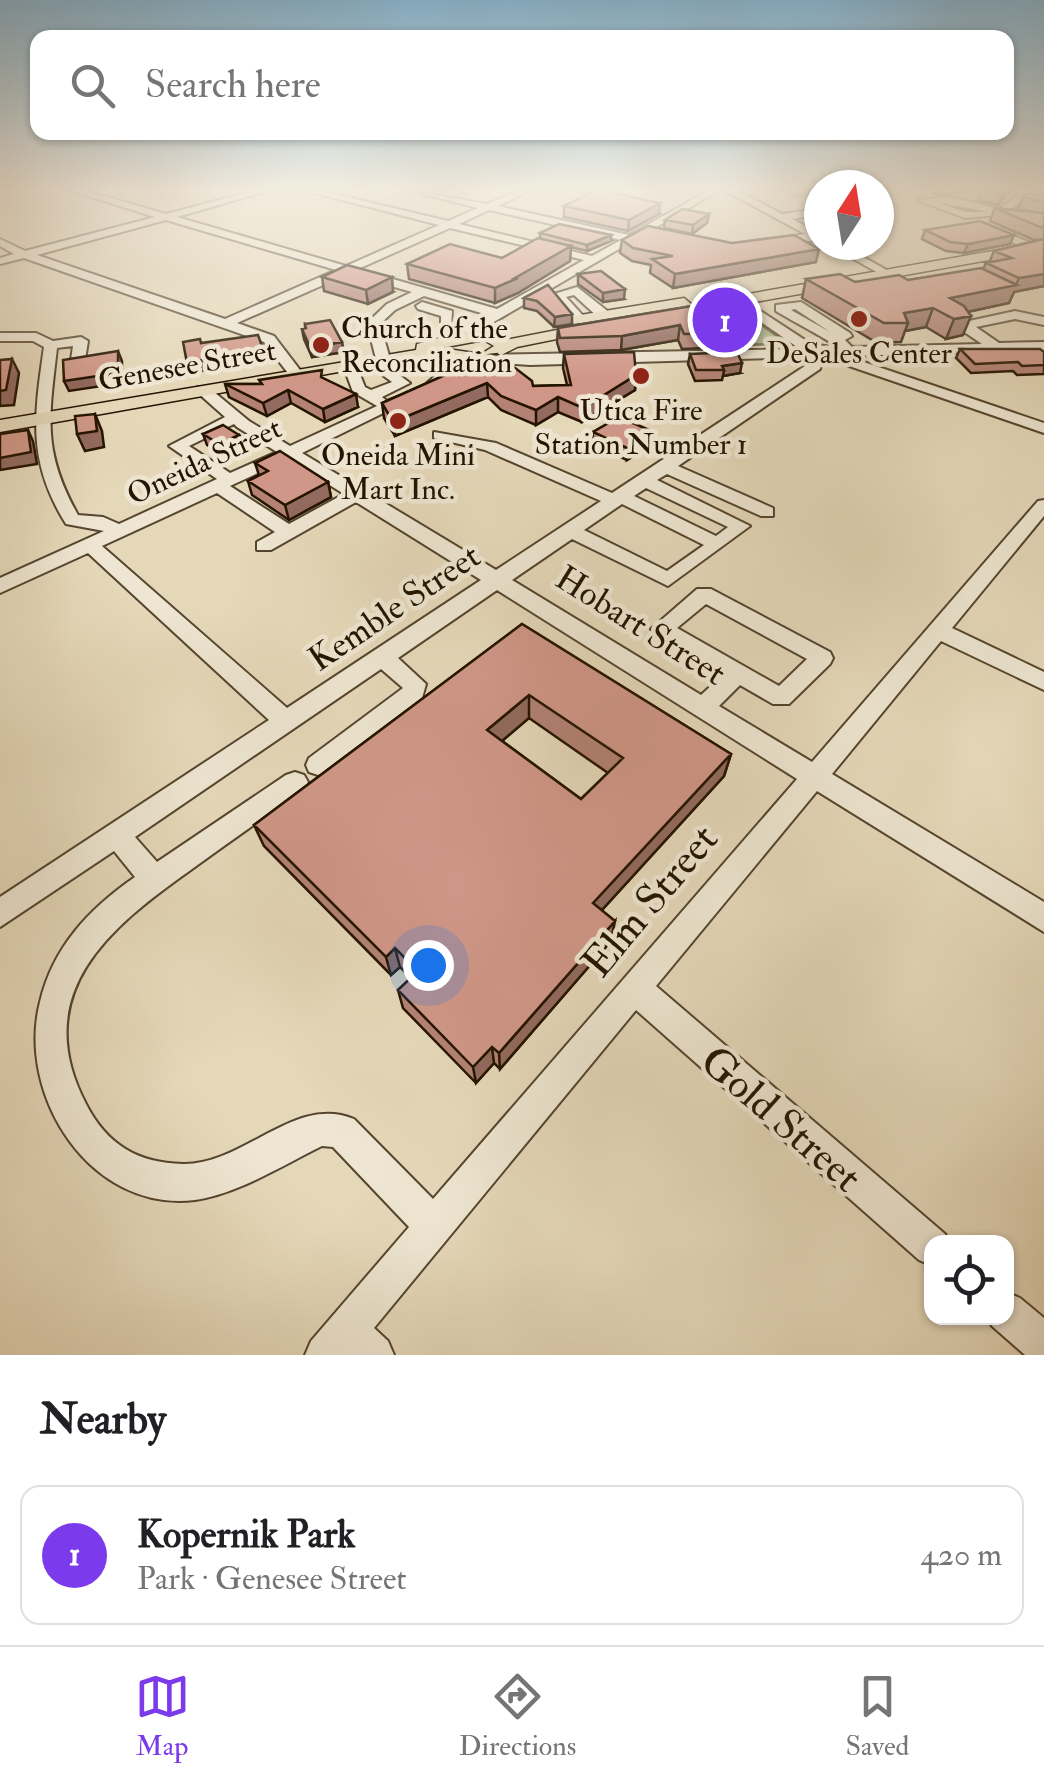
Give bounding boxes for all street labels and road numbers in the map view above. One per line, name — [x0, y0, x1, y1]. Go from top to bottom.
street label: Genesee Street — [95, 332, 279, 399]
street label: Oneida Street — [121, 409, 287, 513]
street label: Kemble Street — [300, 534, 489, 681]
street label: Hobart Street — [547, 556, 734, 696]
street label: Elm Street — [572, 814, 729, 988]
street label: Gold Street — [689, 1035, 872, 1204]

